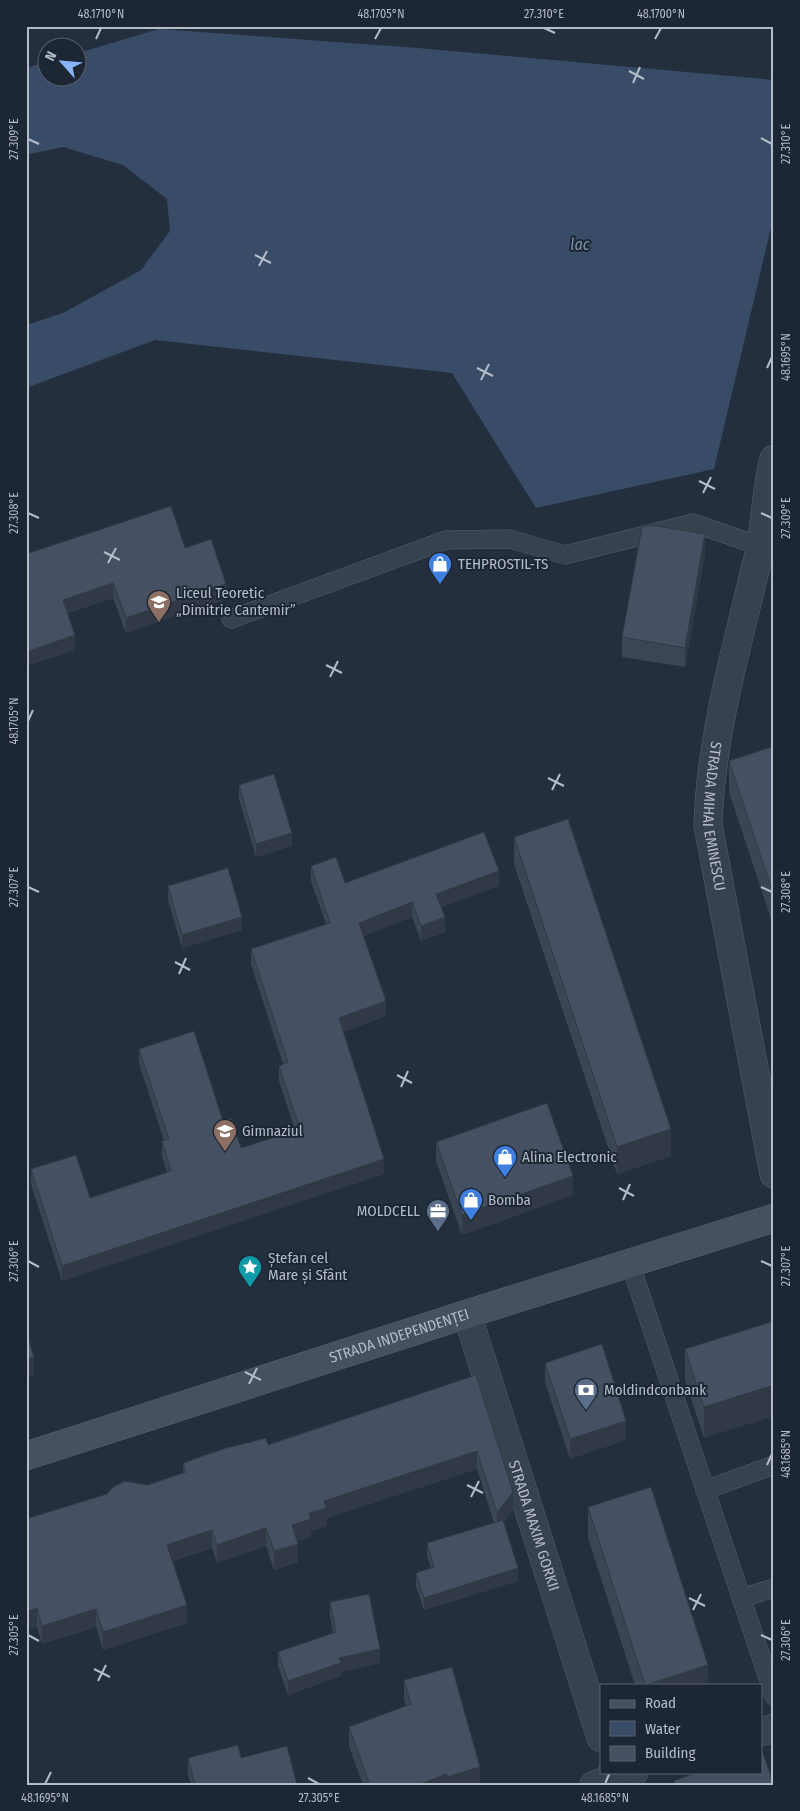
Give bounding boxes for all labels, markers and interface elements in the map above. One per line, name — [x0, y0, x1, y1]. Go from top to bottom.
text: 48.1710°N — [78, 7, 124, 21]
text: 48.1705°N — [357, 7, 405, 21]
text: 27.310°E — [524, 7, 564, 21]
text: 48.1700°N — [637, 7, 685, 21]
north arrow — [38, 38, 88, 88]
text: N — [41, 49, 60, 64]
text: 27.309°E — [7, 118, 21, 160]
text: 27.310°E — [779, 124, 793, 164]
water label: lac — [570, 235, 590, 254]
text: 48.1695°N — [779, 333, 793, 381]
text: 27.308°E — [7, 492, 21, 534]
text: 27.309°E — [779, 497, 793, 539]
shop icon: TEHPROSTIL-TS — [427, 551, 453, 585]
place label: TEHPROSTIL-TS — [458, 555, 548, 573]
place label: Liceul Teoretic „Dimitrie Cantemir” — [176, 584, 296, 619]
school or university icon: Liceul Teoretic „Dimitrie Cantemir” — [146, 589, 172, 623]
text: 48.1705°N — [7, 697, 21, 745]
street label: STRADA MIHAI EMINESCU — [699, 740, 729, 892]
text: 27.307°E — [7, 866, 21, 907]
text: 27.308°E — [779, 871, 793, 913]
school or university icon: Gimnaziul — [212, 1118, 238, 1152]
place label: Gimnaziul — [242, 1122, 303, 1140]
shop icon: Alina Electronic — [492, 1144, 518, 1178]
place label: Alina Electronic — [522, 1148, 617, 1166]
shop icon: Bomba — [458, 1187, 484, 1221]
place label: Bomba — [488, 1191, 531, 1209]
office icon: MOLDCELL — [425, 1198, 451, 1232]
place label: MOLDCELL — [357, 1202, 420, 1220]
text: 27.306°E — [7, 1240, 21, 1282]
text: 27.307°E — [779, 1245, 793, 1286]
place label: Ștefan cel Mare și Sfânt — [268, 1249, 347, 1285]
place icon: Ștefan cel Mare și Sfânt — [237, 1254, 263, 1288]
street label: STRADA INDEPENDENȚEI — [327, 1305, 471, 1367]
bank icon: Moldindconbank — [573, 1377, 599, 1411]
place label: Moldindconbank — [604, 1381, 706, 1399]
text: 48.1685°N — [779, 1430, 793, 1478]
street label: STRADA MAXIM GORKII — [505, 1458, 563, 1593]
text: 27.305°E — [7, 1614, 21, 1656]
text: 27.306°E — [779, 1619, 793, 1661]
legend — [600, 1684, 762, 1774]
text: Road — [645, 1694, 676, 1712]
text: Water — [645, 1720, 681, 1738]
text: Building — [645, 1744, 696, 1762]
text: 48.1695°N — [21, 1791, 69, 1805]
text: 27.305°E — [298, 1791, 340, 1805]
text: 48.1685°N — [581, 1791, 629, 1805]

